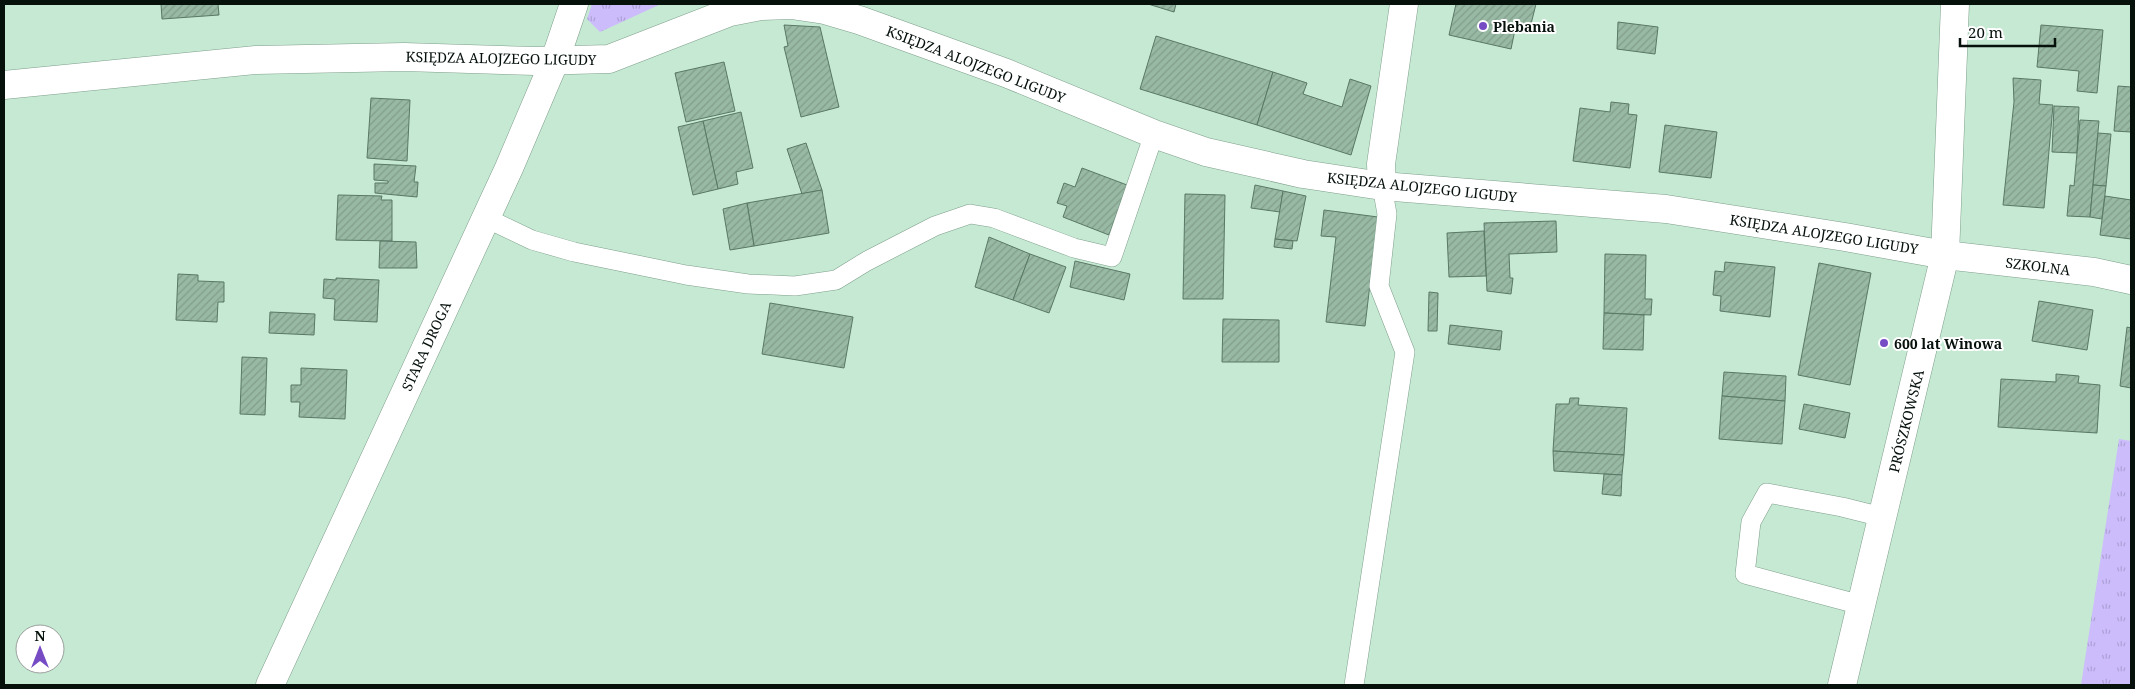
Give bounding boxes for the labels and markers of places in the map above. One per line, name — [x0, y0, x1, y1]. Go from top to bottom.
place label: Plebania — [1493, 17, 1555, 36]
marker: Plebania — [1477, 20, 1489, 32]
place label: 600 lat Winowa — [1894, 334, 2002, 353]
marker: 600 lat Winowa — [1878, 337, 1890, 349]

